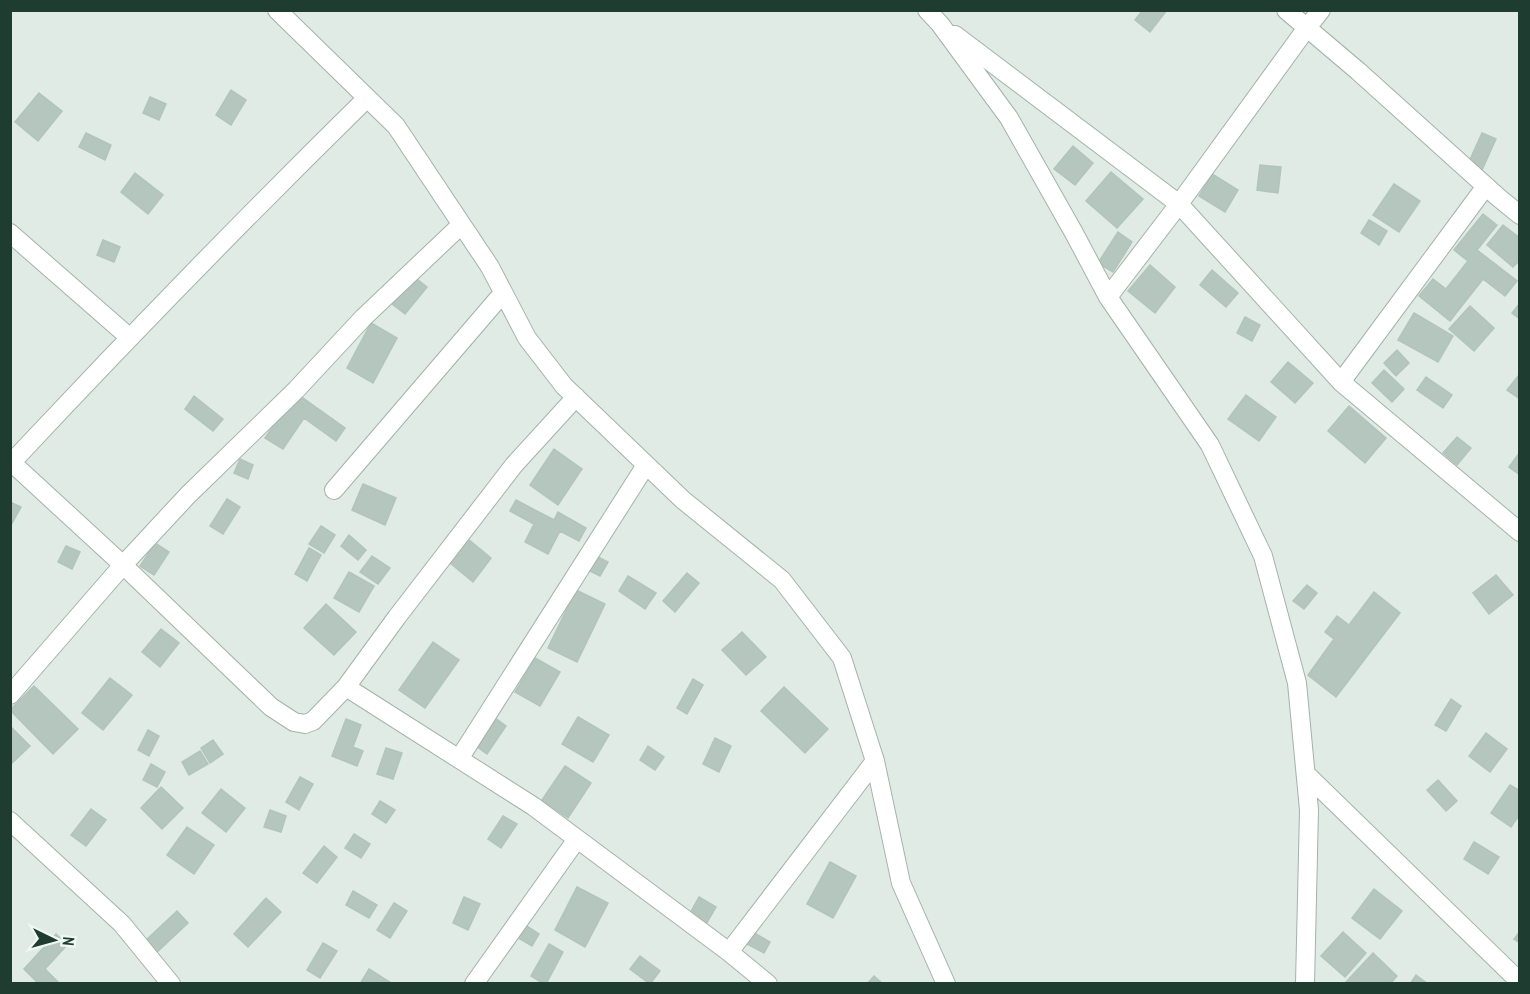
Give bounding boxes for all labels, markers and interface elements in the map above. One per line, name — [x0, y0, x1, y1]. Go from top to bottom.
north arrow — [24, 910, 84, 970]
text: N — [59, 936, 79, 946]

